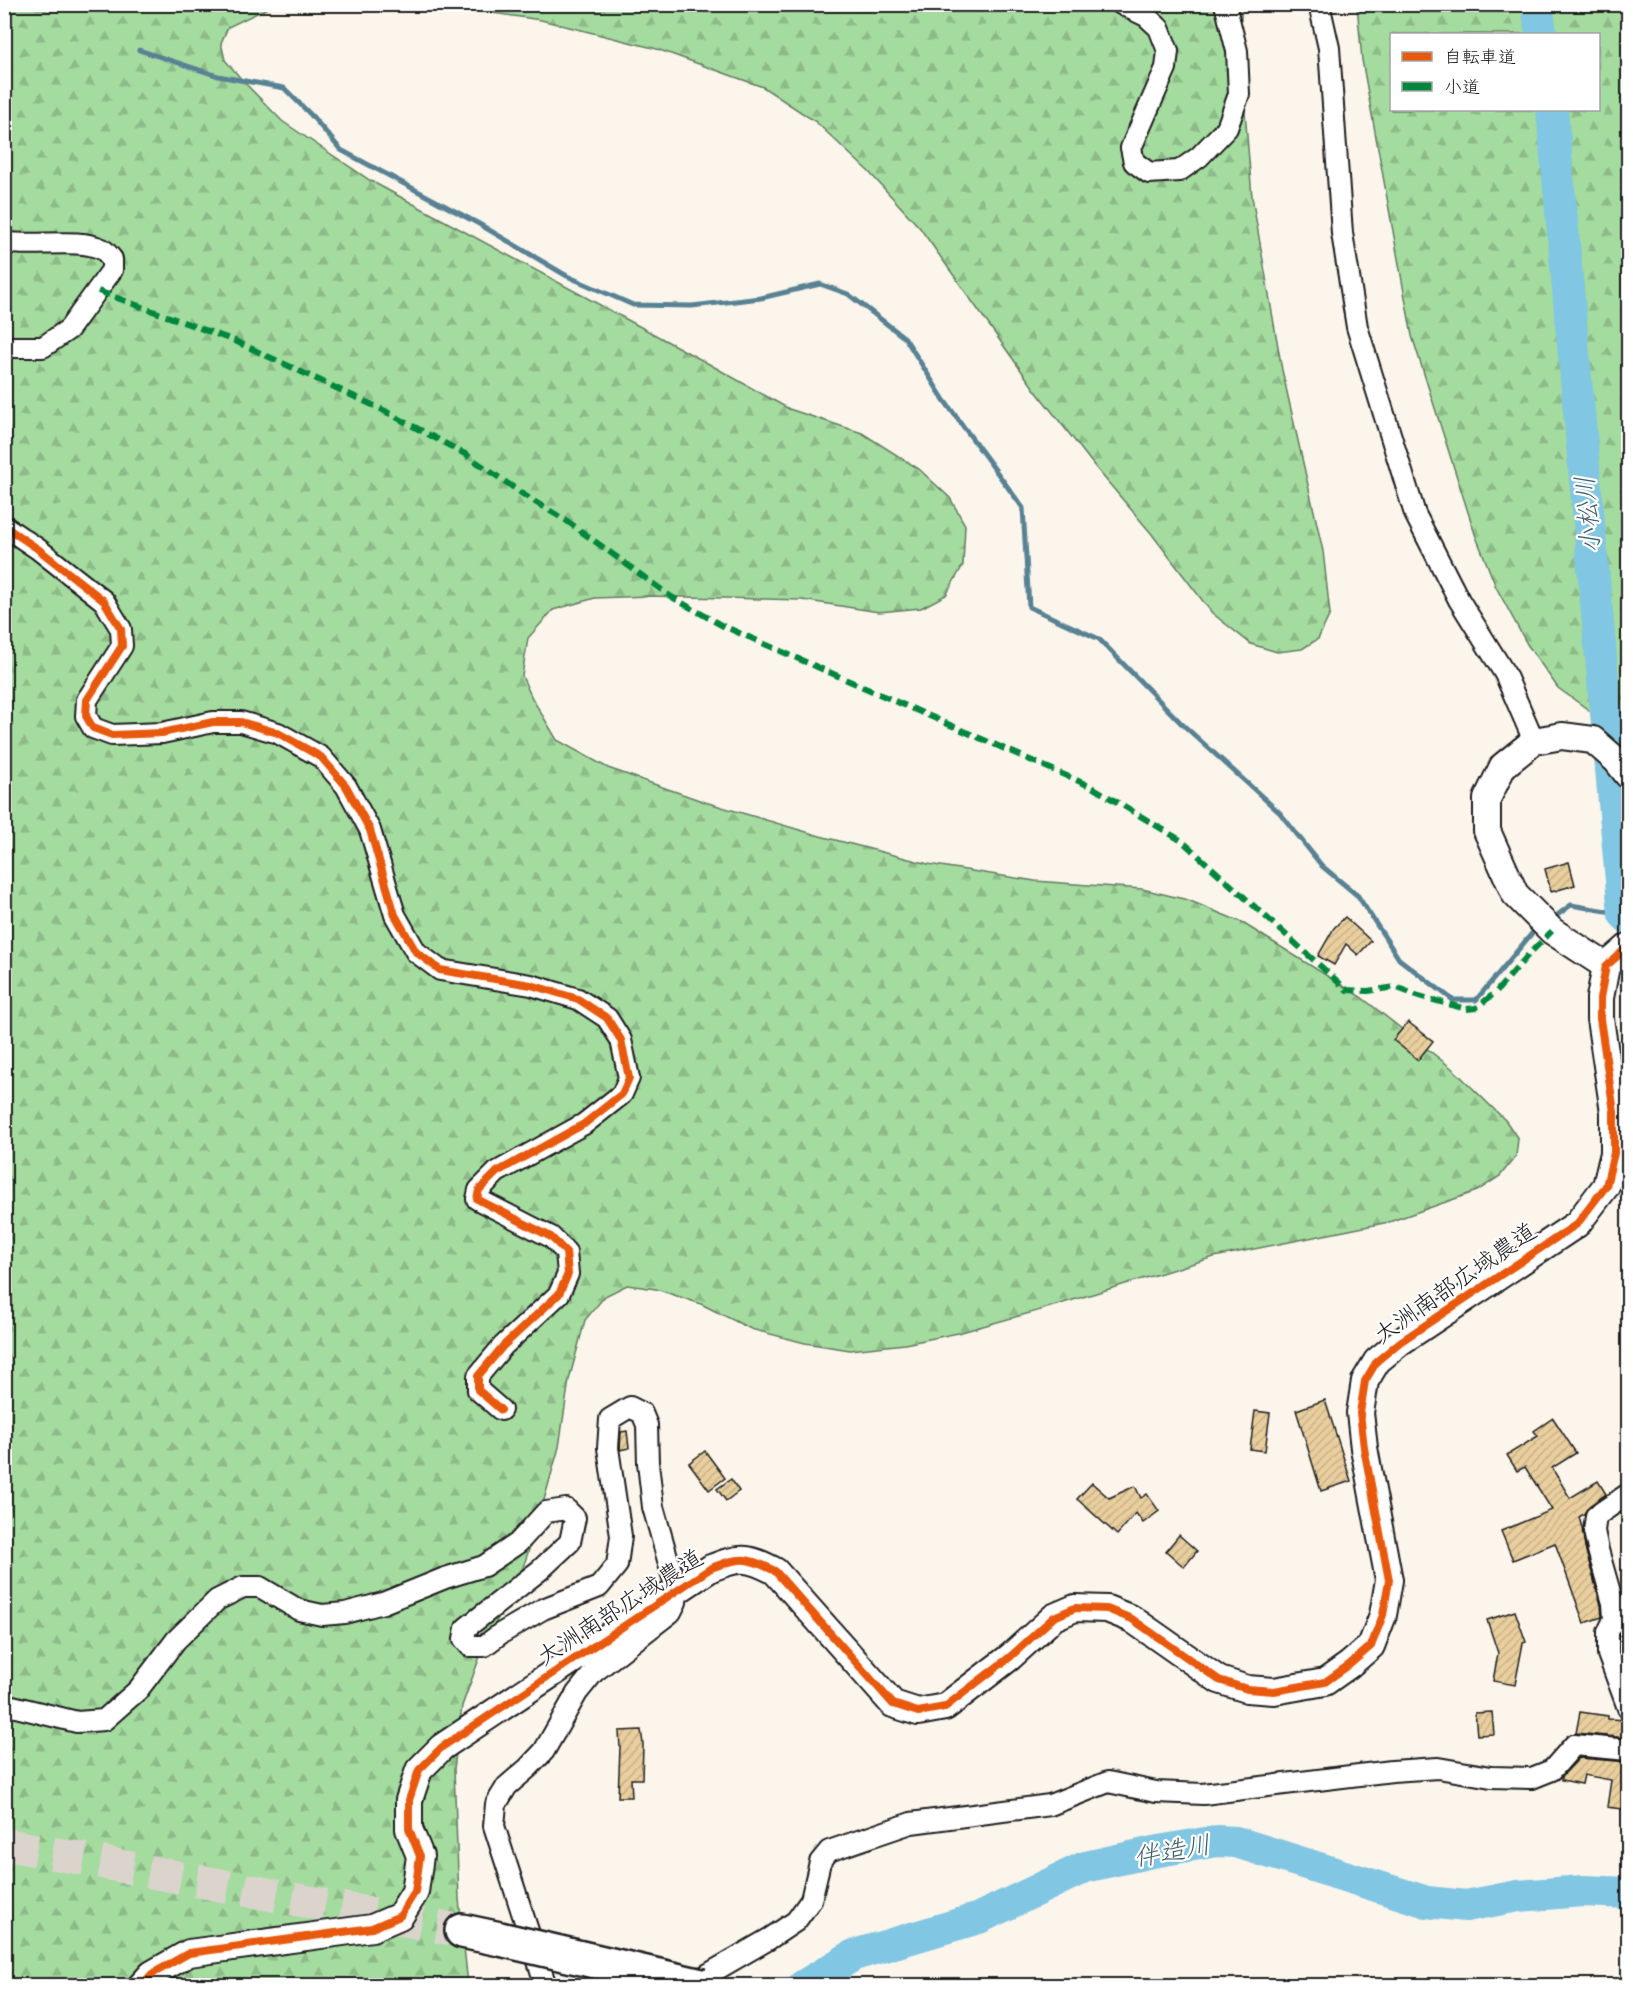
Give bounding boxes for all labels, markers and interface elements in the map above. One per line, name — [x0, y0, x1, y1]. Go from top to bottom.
legend — [1390, 33, 1600, 111]
text: 自転車道 — [1444, 46, 1516, 68]
text: 小道 — [1444, 76, 1480, 98]
water label: 小松川 — [1568, 475, 1608, 555]
street label: 大洲南部広域農道 — [1368, 1216, 1542, 1350]
street label: 大洲南部広域農道 — [531, 1542, 709, 1672]
water label: 伴造川 — [1131, 1828, 1213, 1874]

